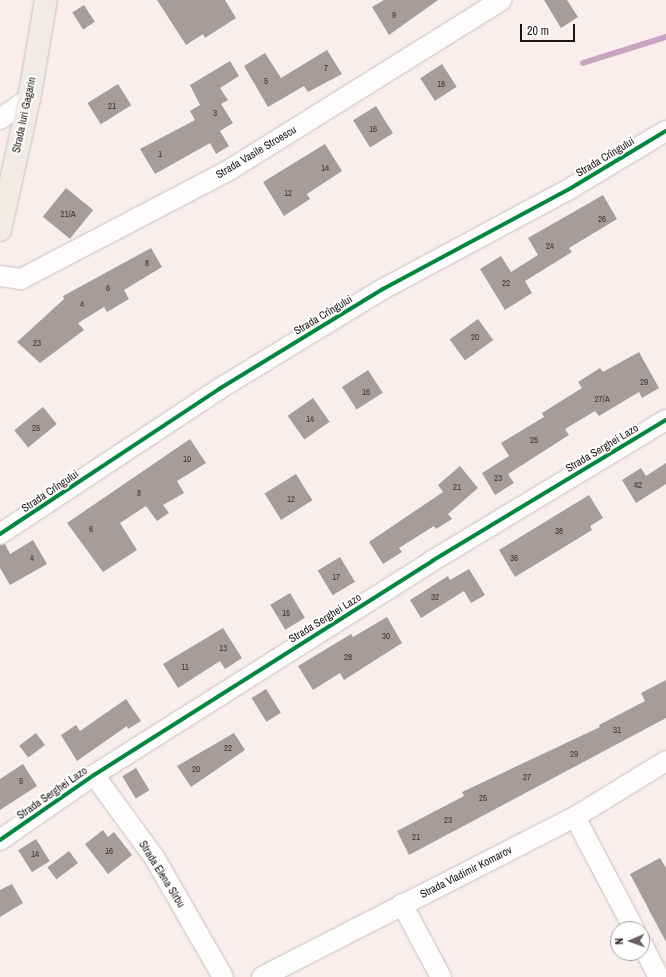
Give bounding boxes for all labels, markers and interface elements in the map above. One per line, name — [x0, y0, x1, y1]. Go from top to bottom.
house number: 9 — [392, 10, 396, 20]
scale bar — [522, 16, 577, 42]
text: 20 m — [527, 23, 549, 39]
house number: 7 — [324, 63, 328, 73]
street label: Strada Iuri Gagarin — [10, 76, 38, 154]
house number: 5 — [264, 76, 268, 86]
house number: 18 — [437, 79, 445, 89]
house number: 21 — [108, 101, 116, 111]
house number: 3 — [213, 108, 217, 118]
street label: Strada Vasile Stroescu — [213, 123, 299, 181]
house number: 16 — [369, 124, 377, 134]
street label: Strada Crîngului — [573, 134, 637, 180]
house number: 1 — [158, 149, 162, 159]
house number: 14 — [321, 163, 329, 173]
house number: 12 — [284, 188, 292, 198]
house number: 21/A — [60, 209, 76, 219]
house number: 26 — [598, 214, 606, 224]
house number: 24 — [546, 241, 554, 251]
house number: 8 — [145, 258, 149, 268]
house number: 22 — [502, 278, 510, 288]
house number: 6 — [106, 283, 110, 293]
street label: Strada Crîngului — [291, 292, 355, 338]
house number: 4 — [80, 299, 84, 309]
house number: 20 — [471, 332, 479, 342]
house number: 23 — [33, 338, 41, 348]
house number: 29 — [640, 377, 648, 387]
house number: 16 — [362, 387, 370, 397]
house number: 27/A — [594, 394, 610, 404]
house number: 14 — [306, 414, 314, 424]
street label: Strada Serghei Lazo — [563, 421, 641, 475]
house number: 25 — [32, 423, 40, 433]
house number: 25 — [530, 435, 538, 445]
house number: 10 — [183, 454, 191, 464]
street label: Strada Crîngului — [19, 467, 81, 515]
house number: 23 — [494, 473, 502, 483]
house number: 42 — [634, 480, 642, 490]
house number: 21 — [453, 482, 461, 492]
house number: 8 — [137, 488, 141, 498]
house number: 12 — [287, 494, 295, 504]
house number: 6 — [89, 524, 93, 534]
house number: 38 — [555, 526, 563, 536]
house number: 4 — [30, 553, 34, 563]
house number: 36 — [510, 553, 518, 563]
house number: 17 — [332, 572, 340, 582]
street label: Strada Serghei Lazo — [286, 590, 364, 646]
house number: 32 — [431, 592, 439, 602]
house number: 15 — [282, 608, 290, 618]
house number: 30 — [382, 631, 390, 641]
house number: 13 — [219, 643, 227, 653]
house number: 28 — [344, 652, 352, 662]
house number: 11 — [181, 662, 189, 672]
house number: 31 — [613, 725, 621, 735]
house number: 22 — [224, 743, 232, 753]
house number: 29 — [570, 749, 578, 759]
street label: Strada Serghei Lazo — [14, 764, 90, 822]
house number: 20 — [192, 764, 200, 774]
house number: 27 — [523, 772, 531, 782]
house number: 5 — [19, 776, 23, 786]
house number: 25 — [479, 793, 487, 803]
house number: 23 — [444, 815, 452, 825]
house number: 21 — [412, 832, 420, 842]
street label: Strada Elena Sîrbu — [136, 838, 188, 910]
street label: Strada Vladimir Komarov — [418, 843, 514, 901]
house number: 16 — [105, 846, 113, 856]
house number: 14 — [31, 849, 39, 859]
north arrow — [610, 921, 650, 961]
text: N — [612, 938, 626, 945]

